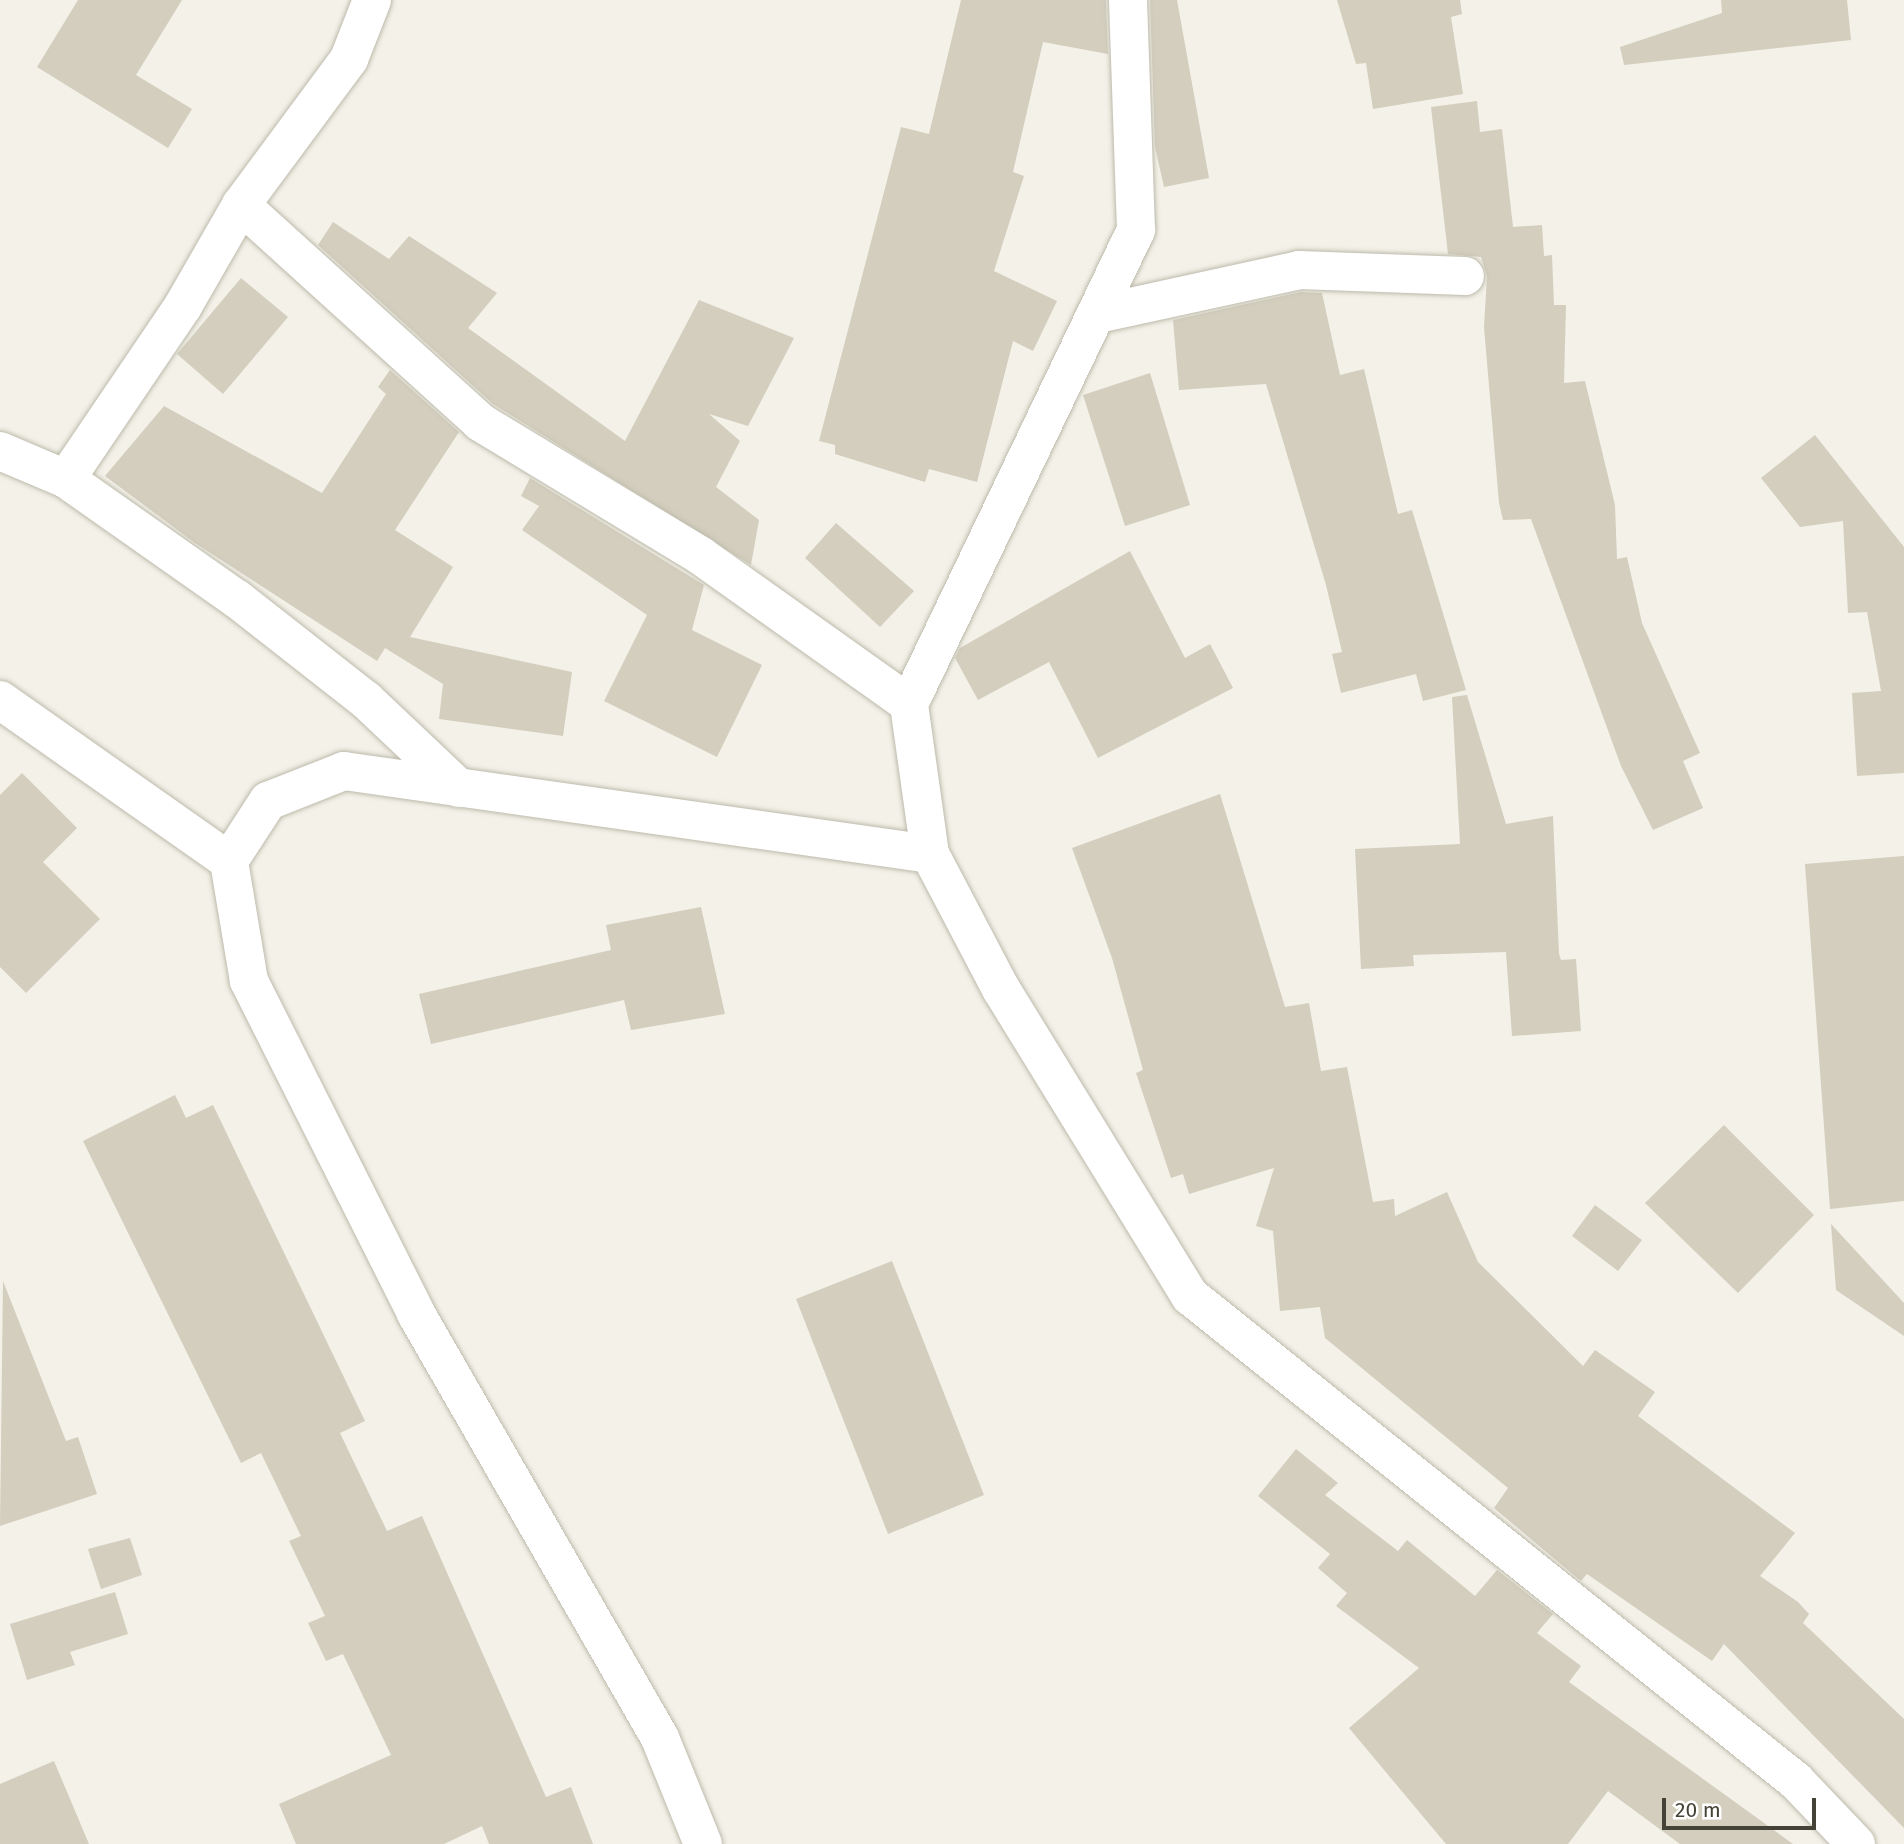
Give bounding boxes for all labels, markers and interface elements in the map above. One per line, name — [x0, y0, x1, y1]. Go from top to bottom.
scale bar — [1666, 1784, 1820, 1828]
text: 20 m — [1675, 1797, 1721, 1823]

